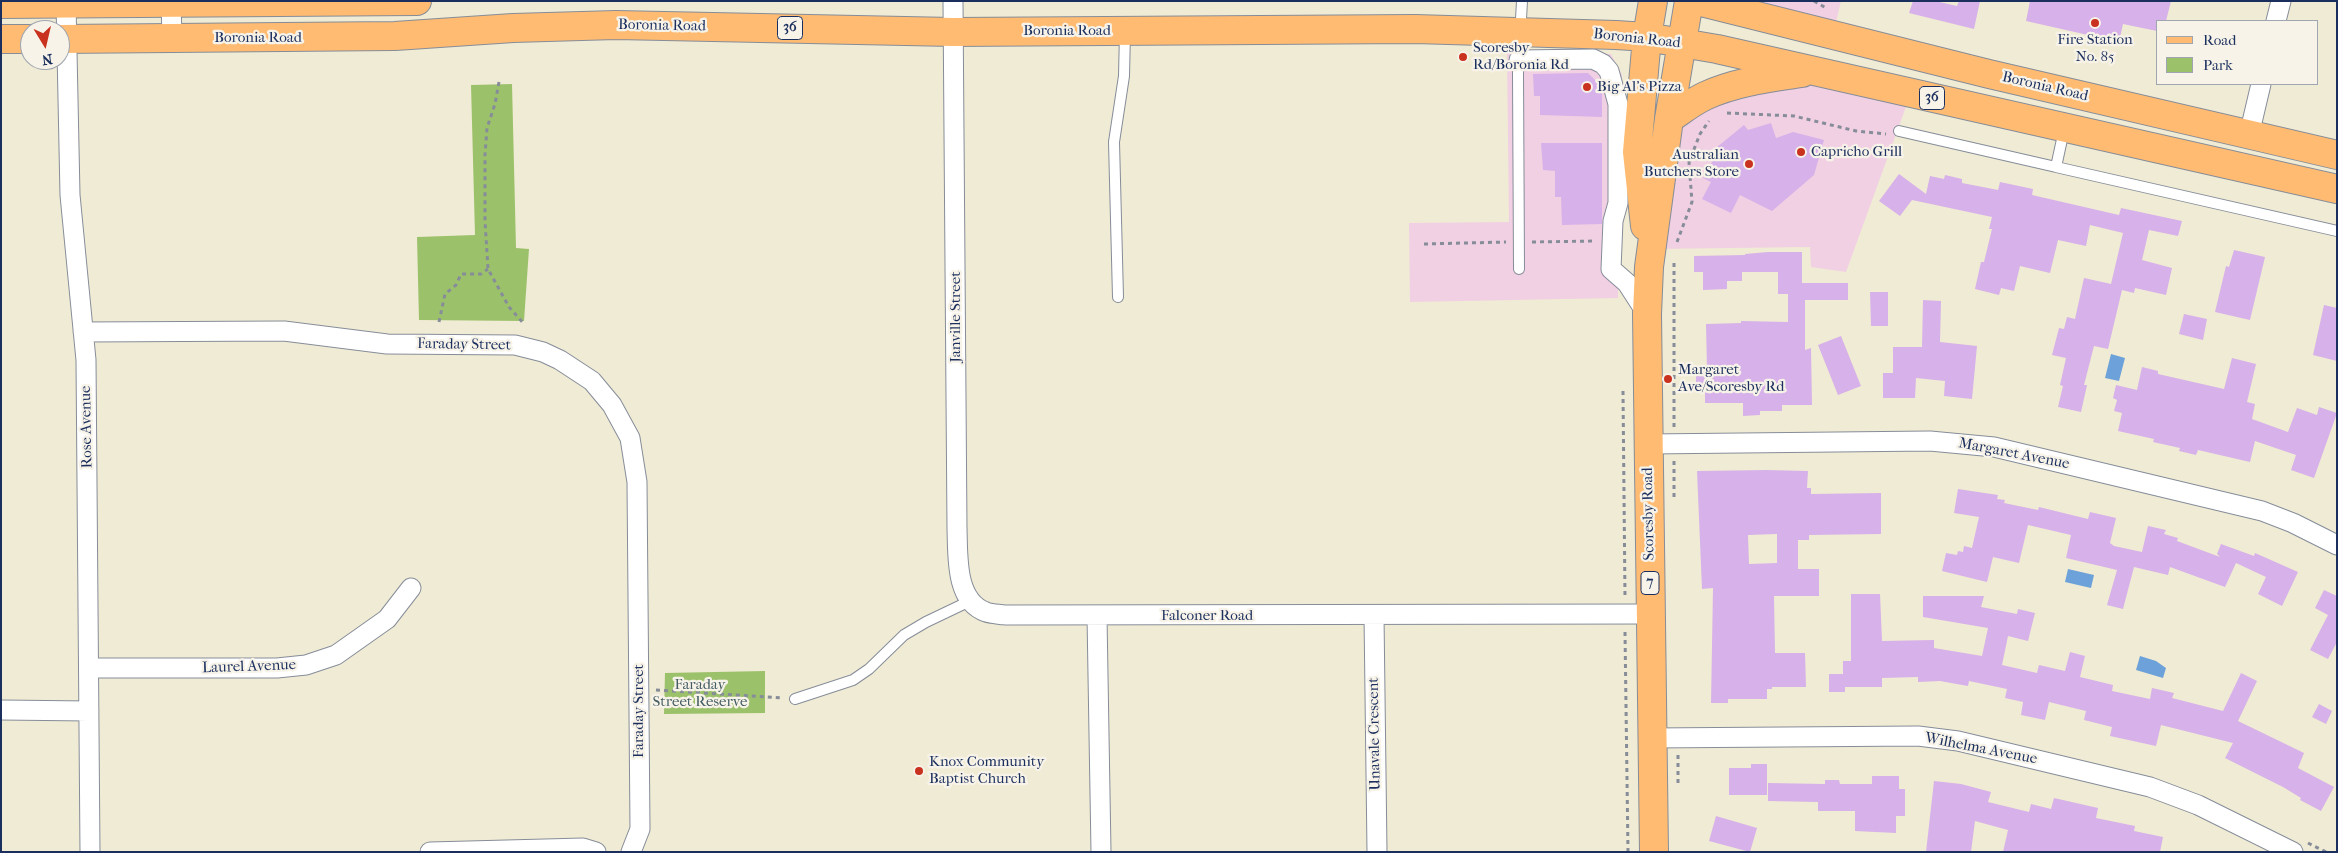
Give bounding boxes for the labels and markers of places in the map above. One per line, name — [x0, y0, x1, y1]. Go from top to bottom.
marker: Fire Station No. 85 — [2089, 17, 2101, 29]
place label: Fire Station No. 85 — [2057, 31, 2133, 66]
place label: Scoresby Rd/Boronia Rd — [1473, 39, 1569, 74]
marker: Scoresby Rd/Boronia Rd — [1457, 51, 1469, 63]
place label: Big Al's Pizza — [1597, 78, 1682, 96]
marker: Big Al's Pizza — [1581, 81, 1593, 93]
place label: Capricho Grill — [1811, 143, 1902, 161]
place label: Australian Butchers Store — [1644, 146, 1739, 181]
marker: Capricho Grill — [1795, 146, 1807, 158]
marker: Australian Butchers Store — [1743, 158, 1755, 170]
place label: Margaret Ave/Scoresby Rd — [1678, 361, 1784, 396]
marker: Margaret Ave/Scoresby Rd — [1662, 373, 1674, 385]
place label: Knox Community Baptist Church — [929, 753, 1044, 788]
marker: Knox Community Baptist Church — [913, 765, 925, 777]

